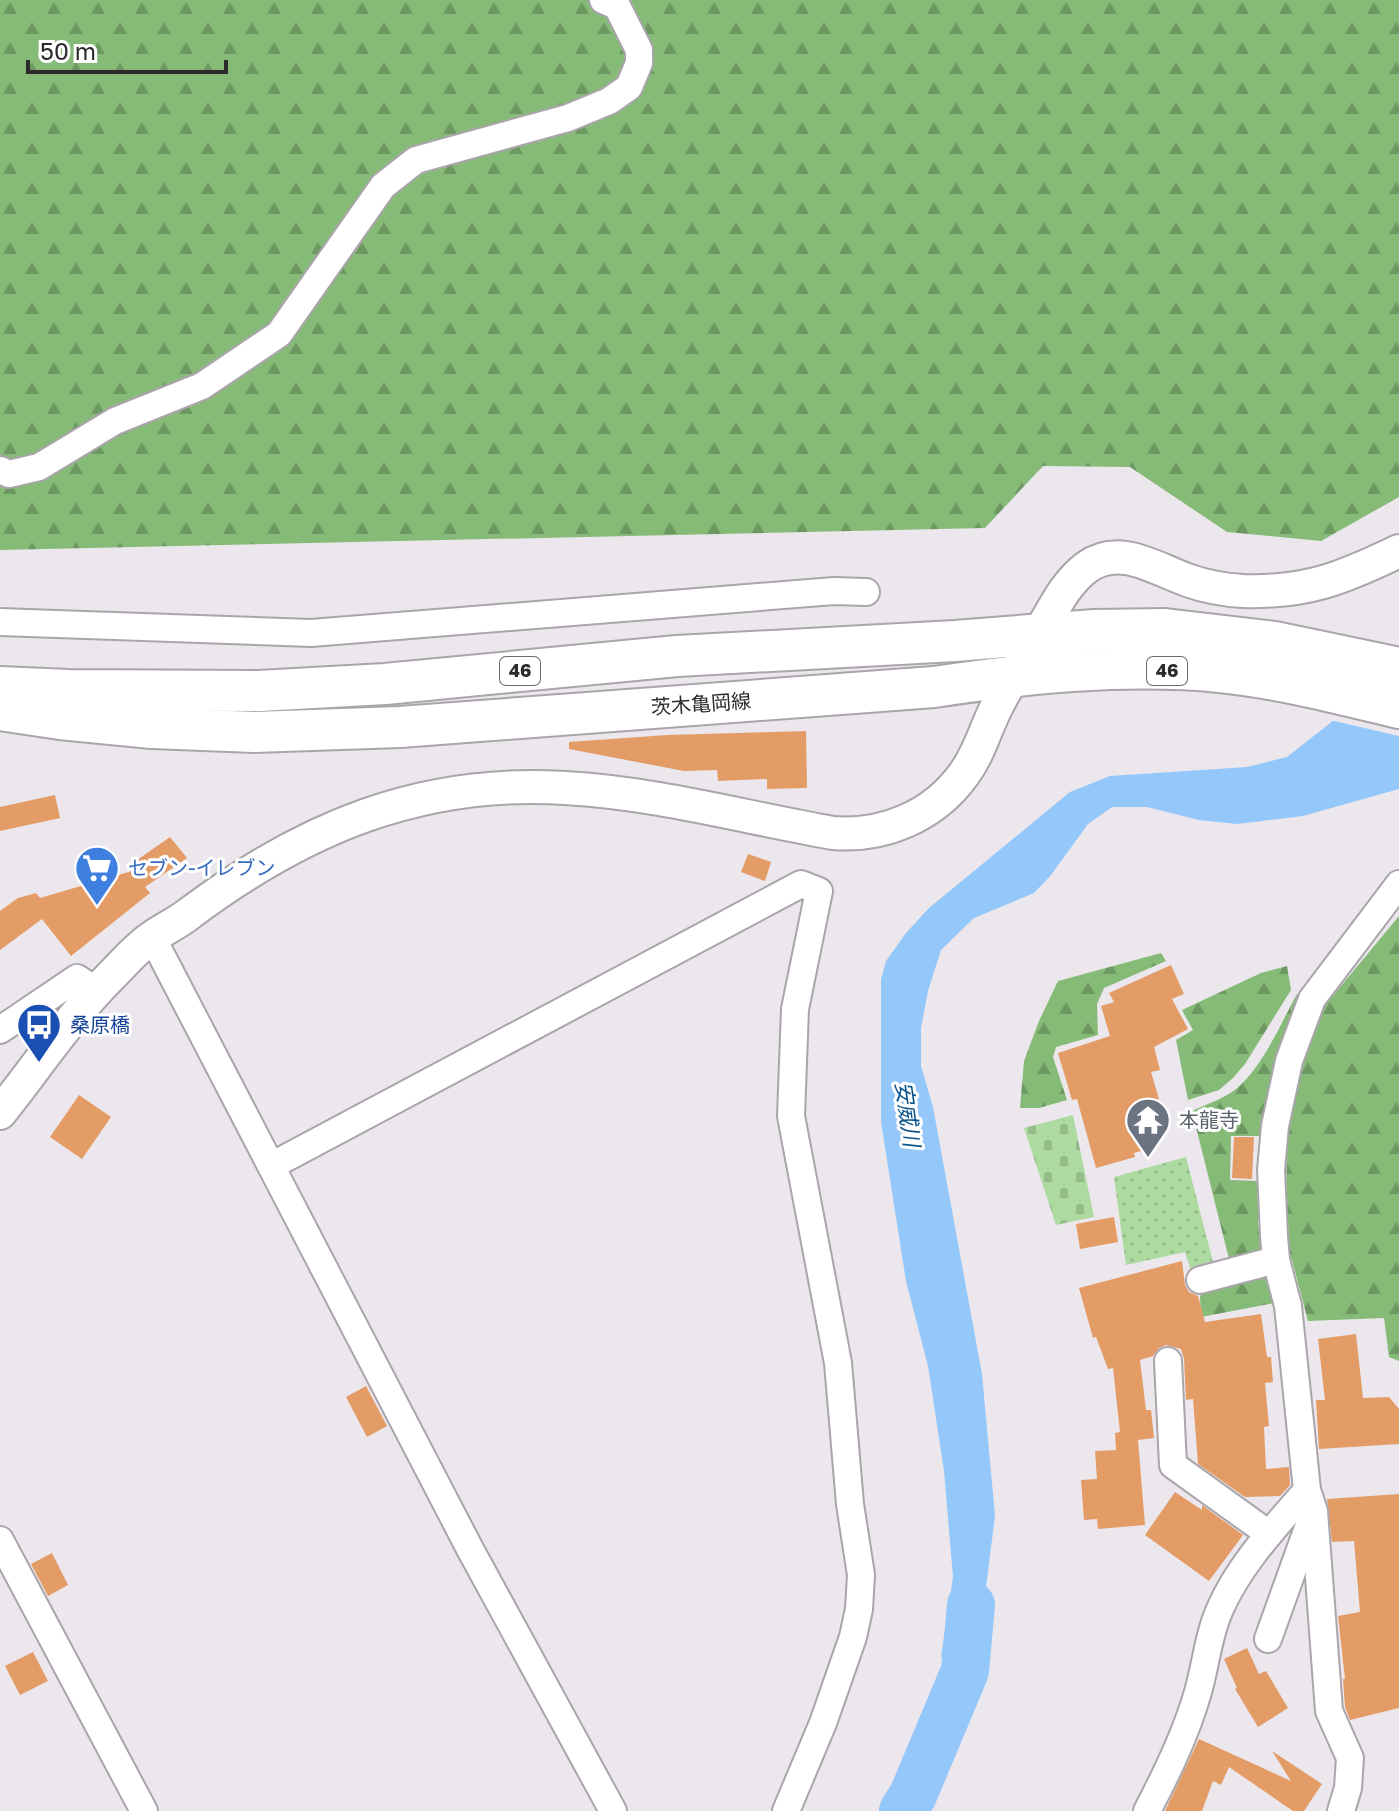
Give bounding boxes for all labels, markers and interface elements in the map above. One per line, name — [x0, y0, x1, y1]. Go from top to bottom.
scale bar — [28, 24, 226, 74]
text: 50 m — [40, 36, 96, 65]
road number: 46 — [500, 657, 540, 685]
road number: 46 — [1147, 657, 1187, 685]
street label: 茨木亀岡線 — [650, 688, 752, 718]
supermarket icon: セブン-イレブン — [73, 844, 121, 907]
place label: セブン-イレブン — [128, 855, 276, 879]
bus stop icon: 桑原橋 — [15, 1001, 63, 1064]
place label: 桑原橋 — [70, 1012, 130, 1036]
water label: 安威川 — [891, 1079, 927, 1150]
temple icon: 本龍寺 — [1124, 1096, 1172, 1159]
place label: 本龍寺 — [1179, 1107, 1239, 1131]

